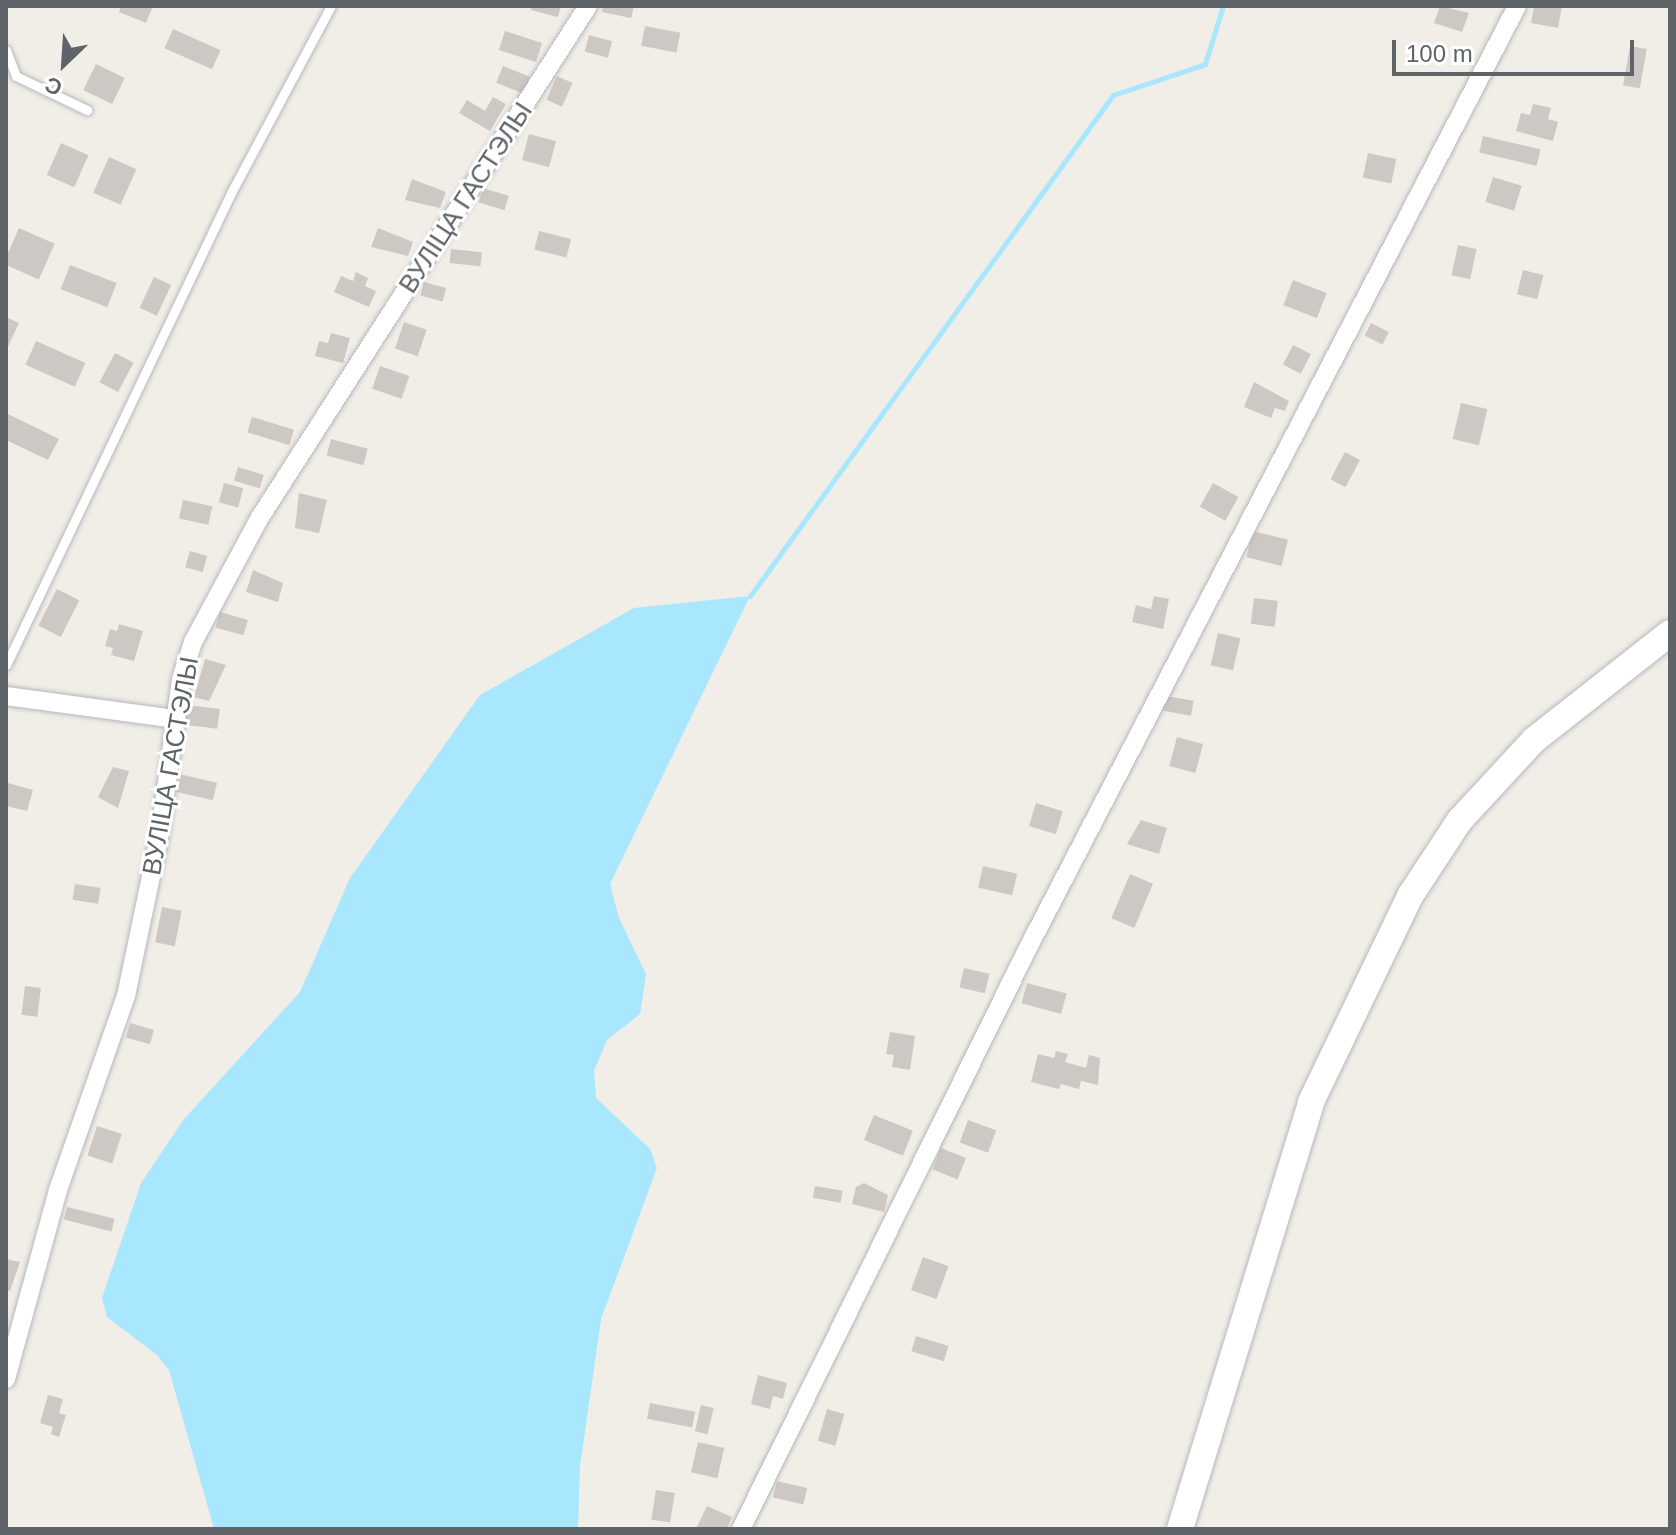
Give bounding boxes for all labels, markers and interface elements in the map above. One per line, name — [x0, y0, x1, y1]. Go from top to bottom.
north arrow — [24, 24, 104, 104]
scale bar — [1396, 24, 1638, 74]
text: 100 m — [1406, 40, 1473, 67]
text: С — [41, 72, 66, 101]
street label: ВУЛІЦА ГАСТЭЛЫ — [393, 97, 539, 299]
street label: ВУЛІЦА ГАСТЭЛЫ — [136, 654, 206, 878]

